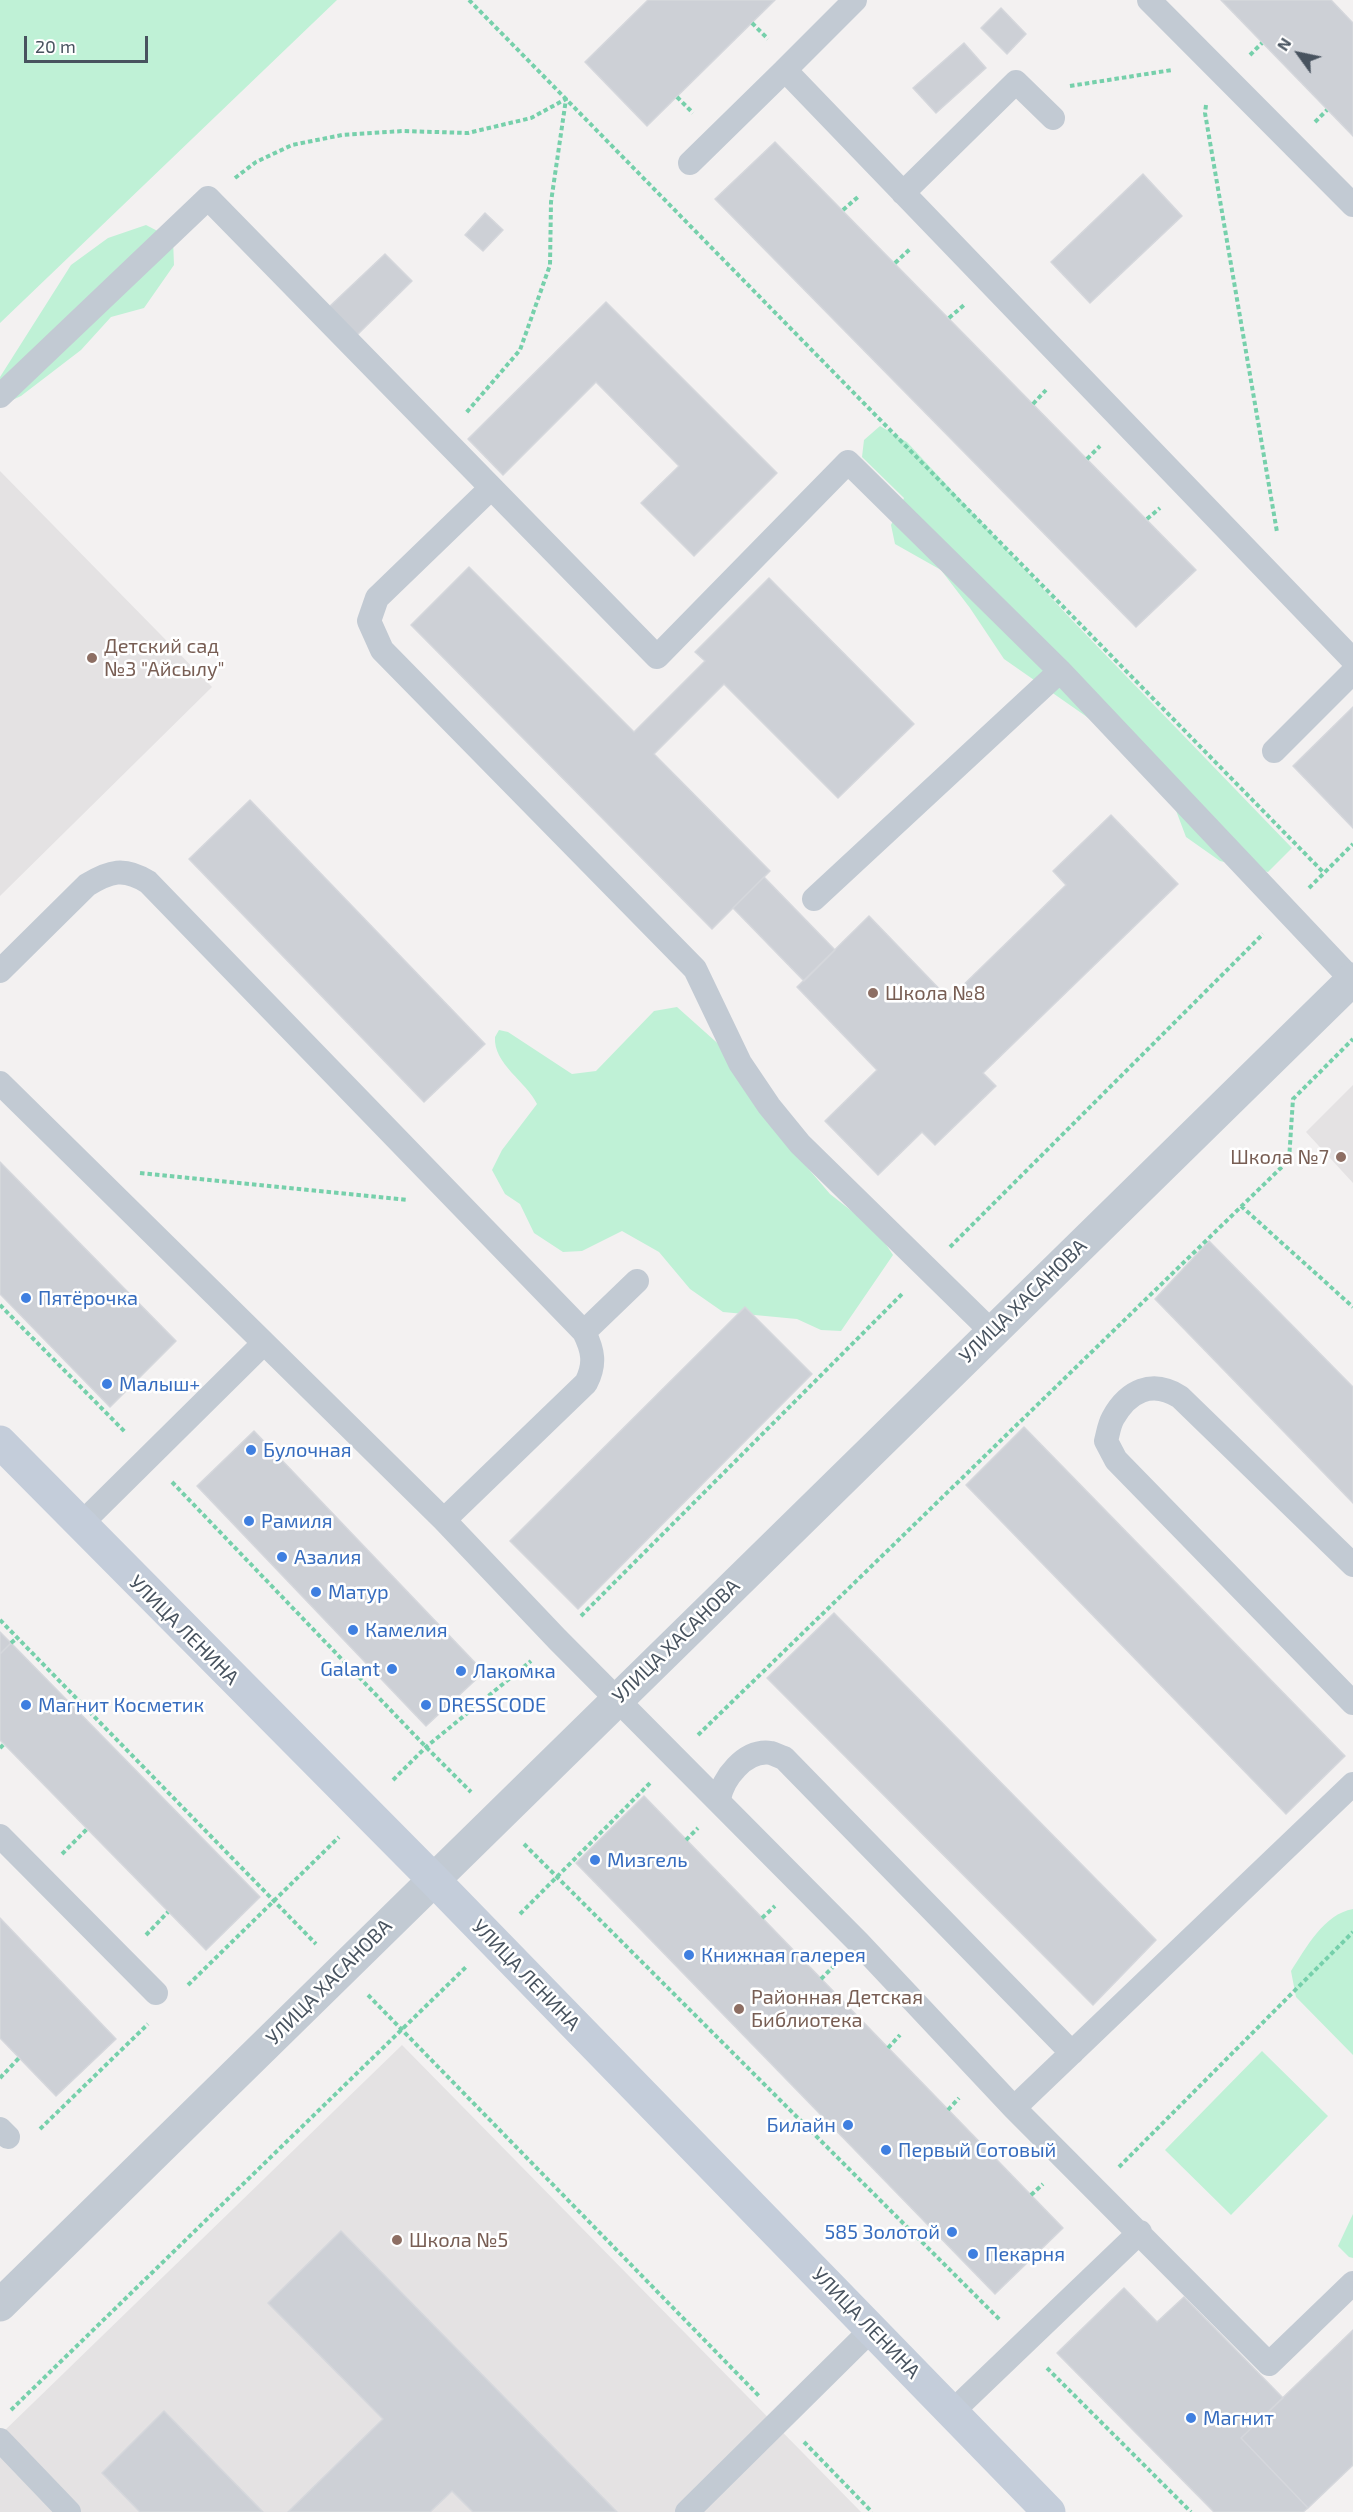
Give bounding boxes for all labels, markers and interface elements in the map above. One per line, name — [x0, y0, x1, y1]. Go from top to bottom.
scale bar — [27, 24, 152, 62]
north arrow — [1269, 24, 1329, 84]
text: N — [1272, 34, 1295, 54]
text: 20 m — [35, 35, 76, 57]
place label: Детский сад №3 "Айсылу" — [104, 634, 225, 681]
marker: Детский сад №3 "Айсылу" — [85, 651, 99, 665]
place label: Школа №8 — [885, 981, 986, 1005]
marker: Школа №8 — [866, 986, 880, 1000]
place label: Школа №7 — [1230, 1145, 1329, 1169]
marker: Школа №7 — [1334, 1150, 1348, 1164]
street label: УЛИЦА ХАСАНОВА — [954, 1234, 1092, 1368]
place label: Пятёрочка — [38, 1286, 138, 1310]
marker: Пятёрочка — [19, 1291, 33, 1305]
place label: Малыш+ — [119, 1372, 200, 1396]
marker: Малыш+ — [100, 1377, 114, 1391]
place label: Булочная — [263, 1438, 352, 1462]
marker: Булочная — [244, 1443, 258, 1457]
place label: Рамиля — [261, 1509, 333, 1533]
marker: Рамиля — [242, 1514, 256, 1528]
place label: Азалия — [294, 1545, 361, 1569]
marker: Азалия — [275, 1550, 289, 1564]
street label: УЛИЦА ЛЕНИНА — [124, 1570, 244, 1690]
street label: УЛИЦА ХАСАНОВА — [607, 1574, 745, 1708]
place label: Матур — [328, 1580, 389, 1604]
marker: Матур — [309, 1585, 323, 1599]
place label: Камелия — [365, 1618, 448, 1642]
marker: Камелия — [346, 1623, 360, 1637]
place label: Galant — [320, 1657, 380, 1681]
place label: Лакомка — [473, 1659, 556, 1683]
marker: Galant — [385, 1662, 399, 1676]
marker: Лакомка — [454, 1664, 468, 1678]
place label: Магнит Косметик — [38, 1693, 204, 1717]
place label: DRESSCODE — [438, 1693, 546, 1717]
marker: Магнит Косметик — [19, 1698, 33, 1712]
marker: DRESSCODE — [419, 1698, 433, 1712]
place label: Мизгель — [607, 1848, 688, 1872]
marker: Мизгель — [588, 1853, 602, 1867]
street label: УЛИЦА ХАСАНОВА — [261, 1914, 397, 2050]
street label: УЛИЦА ЛЕНИНА — [467, 1914, 585, 2036]
place label: Книжная галерея — [701, 1943, 866, 1967]
marker: Книжная галерея — [682, 1948, 696, 1962]
place label: Районная Детская Библиотека — [751, 1985, 923, 2032]
marker: Районная Детская Библиотека — [732, 2002, 746, 2016]
place label: Билайн — [767, 2113, 836, 2137]
marker: Билайн — [841, 2118, 855, 2132]
place label: Первый Сотовый — [898, 2138, 1056, 2162]
marker: Первый Сотовый — [879, 2143, 893, 2157]
place label: 585 Золотой — [824, 2220, 940, 2244]
marker: 585 Золотой — [945, 2225, 959, 2239]
place label: Школа №5 — [409, 2228, 508, 2252]
marker: Школа №5 — [390, 2233, 404, 2247]
place label: Пекарня — [985, 2242, 1065, 2266]
marker: Пекарня — [966, 2247, 980, 2261]
street label: УЛИЦА ЛЕНИНА — [807, 2262, 925, 2384]
place label: Магнит — [1203, 2406, 1274, 2430]
marker: Магнит — [1184, 2411, 1198, 2425]

